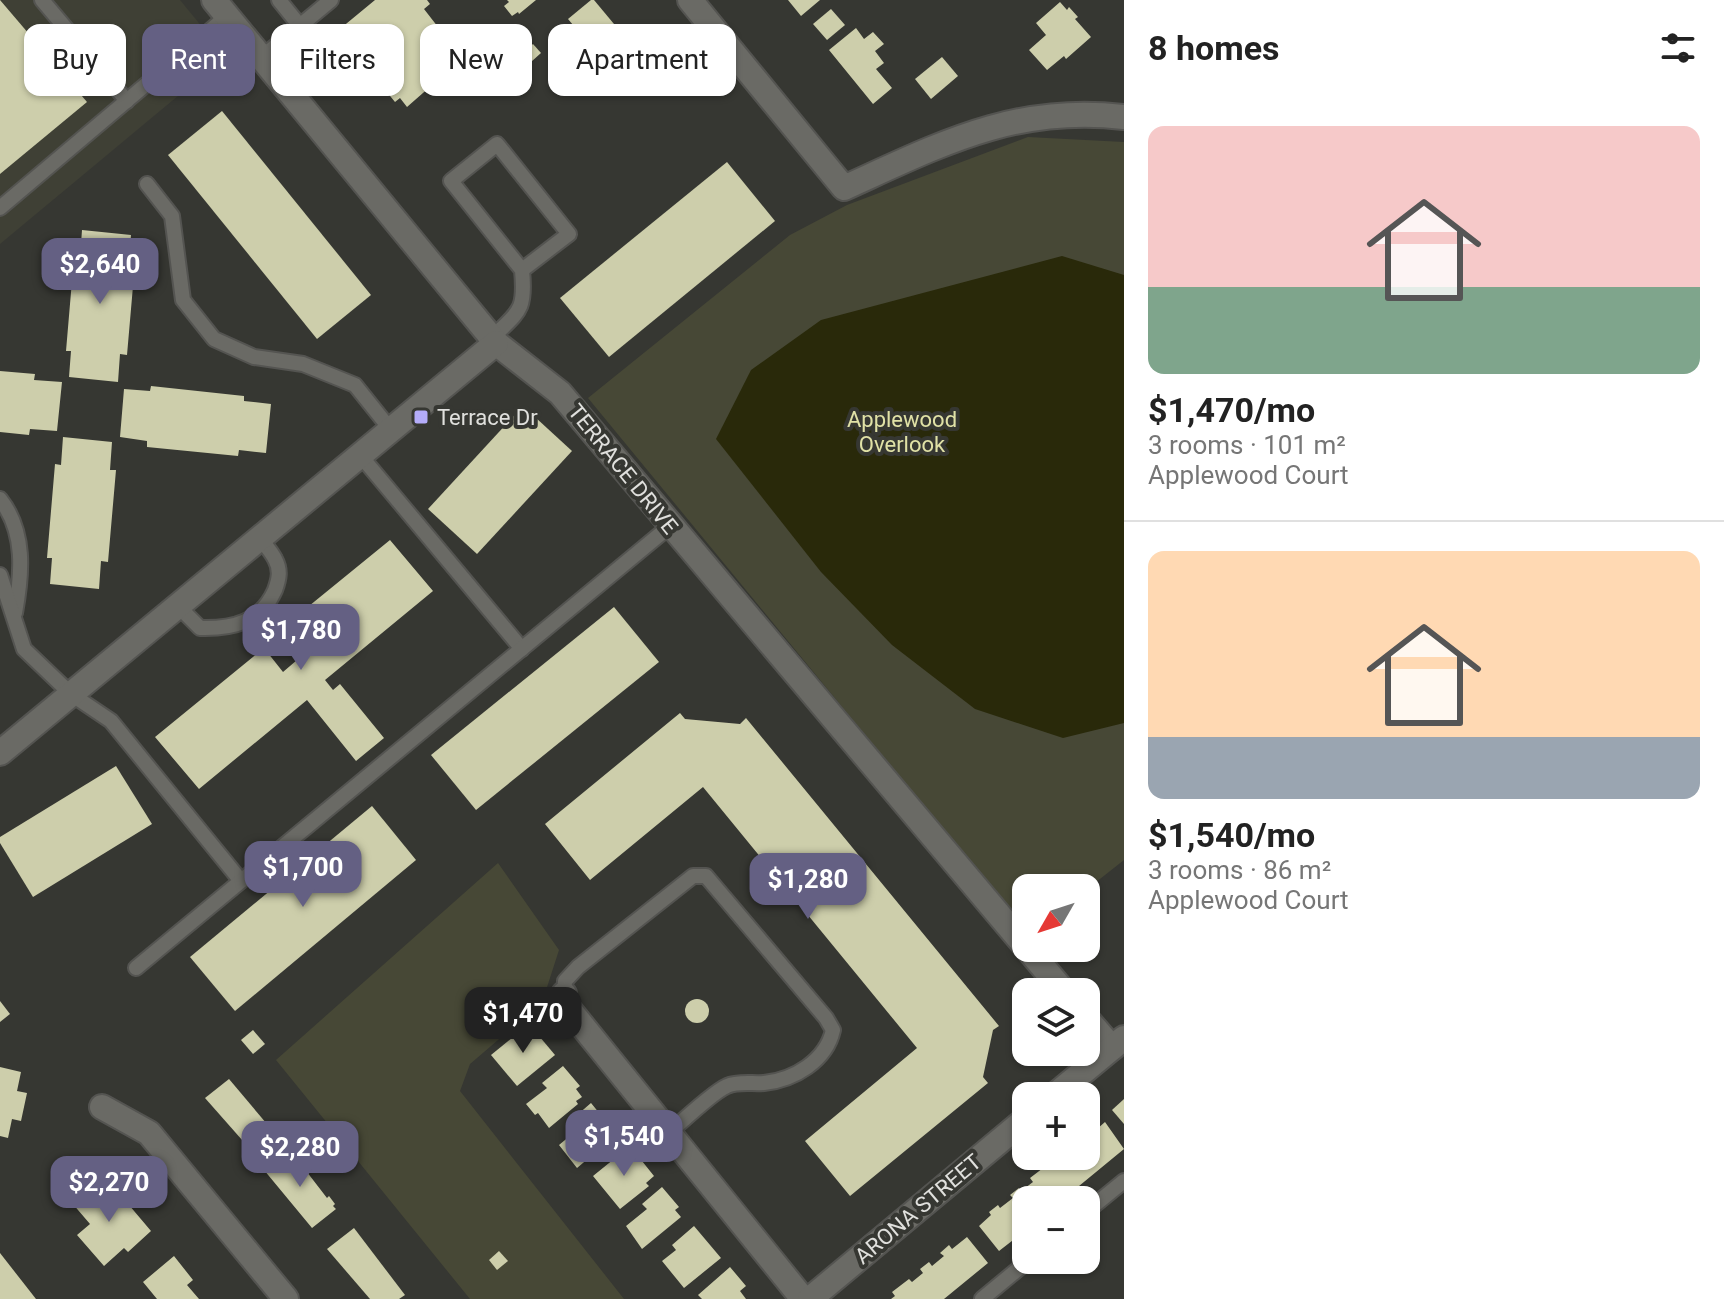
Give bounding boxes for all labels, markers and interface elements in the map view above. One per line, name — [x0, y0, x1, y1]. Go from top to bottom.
chip: Buy — [24, 24, 126, 96]
chip: Rent — [142, 24, 255, 96]
chip: Filters — [271, 24, 404, 96]
chip: New — [420, 24, 532, 96]
chip: Apartment — [548, 24, 736, 96]
icon: filters — [1656, 26, 1700, 70]
text: 8 homes — [1148, 28, 1279, 68]
icon: home — [1352, 178, 1496, 322]
pin: $2,640 — [35, 238, 165, 306]
text: $2,640 — [60, 249, 140, 279]
text: $1,470/mo — [1148, 390, 1315, 430]
street label: TERRACE DRIVE — [563, 399, 683, 539]
place label: Terrace Dr — [437, 405, 538, 430]
park label: Applewood Overlook — [847, 407, 957, 457]
marker: Terrace Dr — [412, 408, 430, 426]
text: 3 rooms · 101 m² — [1148, 430, 1346, 460]
text: Applewood Court — [1148, 460, 1349, 490]
icon: home — [1352, 603, 1496, 747]
pin: $1,780 — [236, 604, 366, 672]
text: $1,780 — [261, 615, 341, 645]
text: $1,540/mo — [1148, 815, 1315, 855]
pin: $1,700 — [238, 841, 368, 909]
text: $1,700 — [263, 852, 343, 882]
pin: $1,280 — [743, 853, 873, 921]
text: 3 rooms · 86 m² — [1148, 855, 1331, 885]
text: $1,280 — [768, 864, 848, 894]
north arrow — [1012, 874, 1100, 962]
map controls — [1012, 874, 1100, 1274]
text: Applewood Court — [1148, 885, 1349, 915]
button: layers — [1012, 978, 1100, 1066]
pin: $1,470 — [458, 987, 588, 1055]
text: $1,470 — [483, 998, 563, 1028]
button: + — [1012, 1082, 1100, 1170]
pin: $1,540 — [559, 1110, 689, 1178]
pin: $2,280 — [235, 1121, 365, 1189]
text: $1,540 — [584, 1121, 664, 1151]
text: $2,280 — [260, 1132, 340, 1162]
street label: ARONA STREET — [850, 1149, 986, 1269]
pin: $2,270 — [44, 1156, 174, 1224]
text: $2,270 — [69, 1167, 149, 1197]
button: − — [1012, 1186, 1100, 1274]

